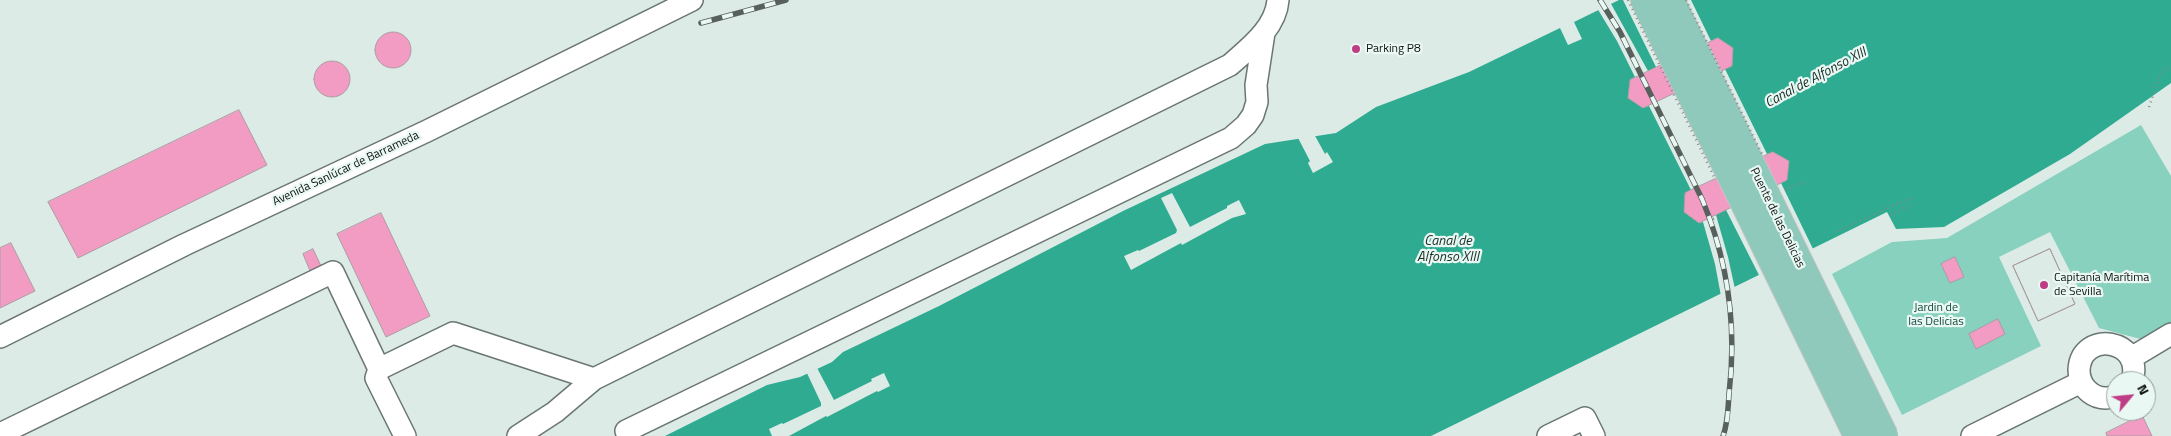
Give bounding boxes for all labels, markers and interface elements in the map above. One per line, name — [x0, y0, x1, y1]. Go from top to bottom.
place label: Parking P8 — [1366, 42, 1421, 56]
marker: Parking P8 — [1350, 43, 1362, 55]
water label: Canal de Alfonso XIII — [1762, 44, 1870, 112]
street label: Avenida Sanlúcar de Barrameda — [270, 129, 422, 209]
street label: Puente de las Delicias — [1747, 166, 1807, 270]
water label: Canal de Alfonso XIII — [1417, 234, 1479, 266]
place label: Capitanía Marítima de Sevilla — [2054, 271, 2149, 299]
marker: Capitanía Marítima de Sevilla — [2038, 279, 2050, 291]
park label: Jardin de las Delicias — [1908, 301, 1964, 329]
north arrow — [2106, 371, 2156, 421]
text: N — [2132, 380, 2155, 398]

